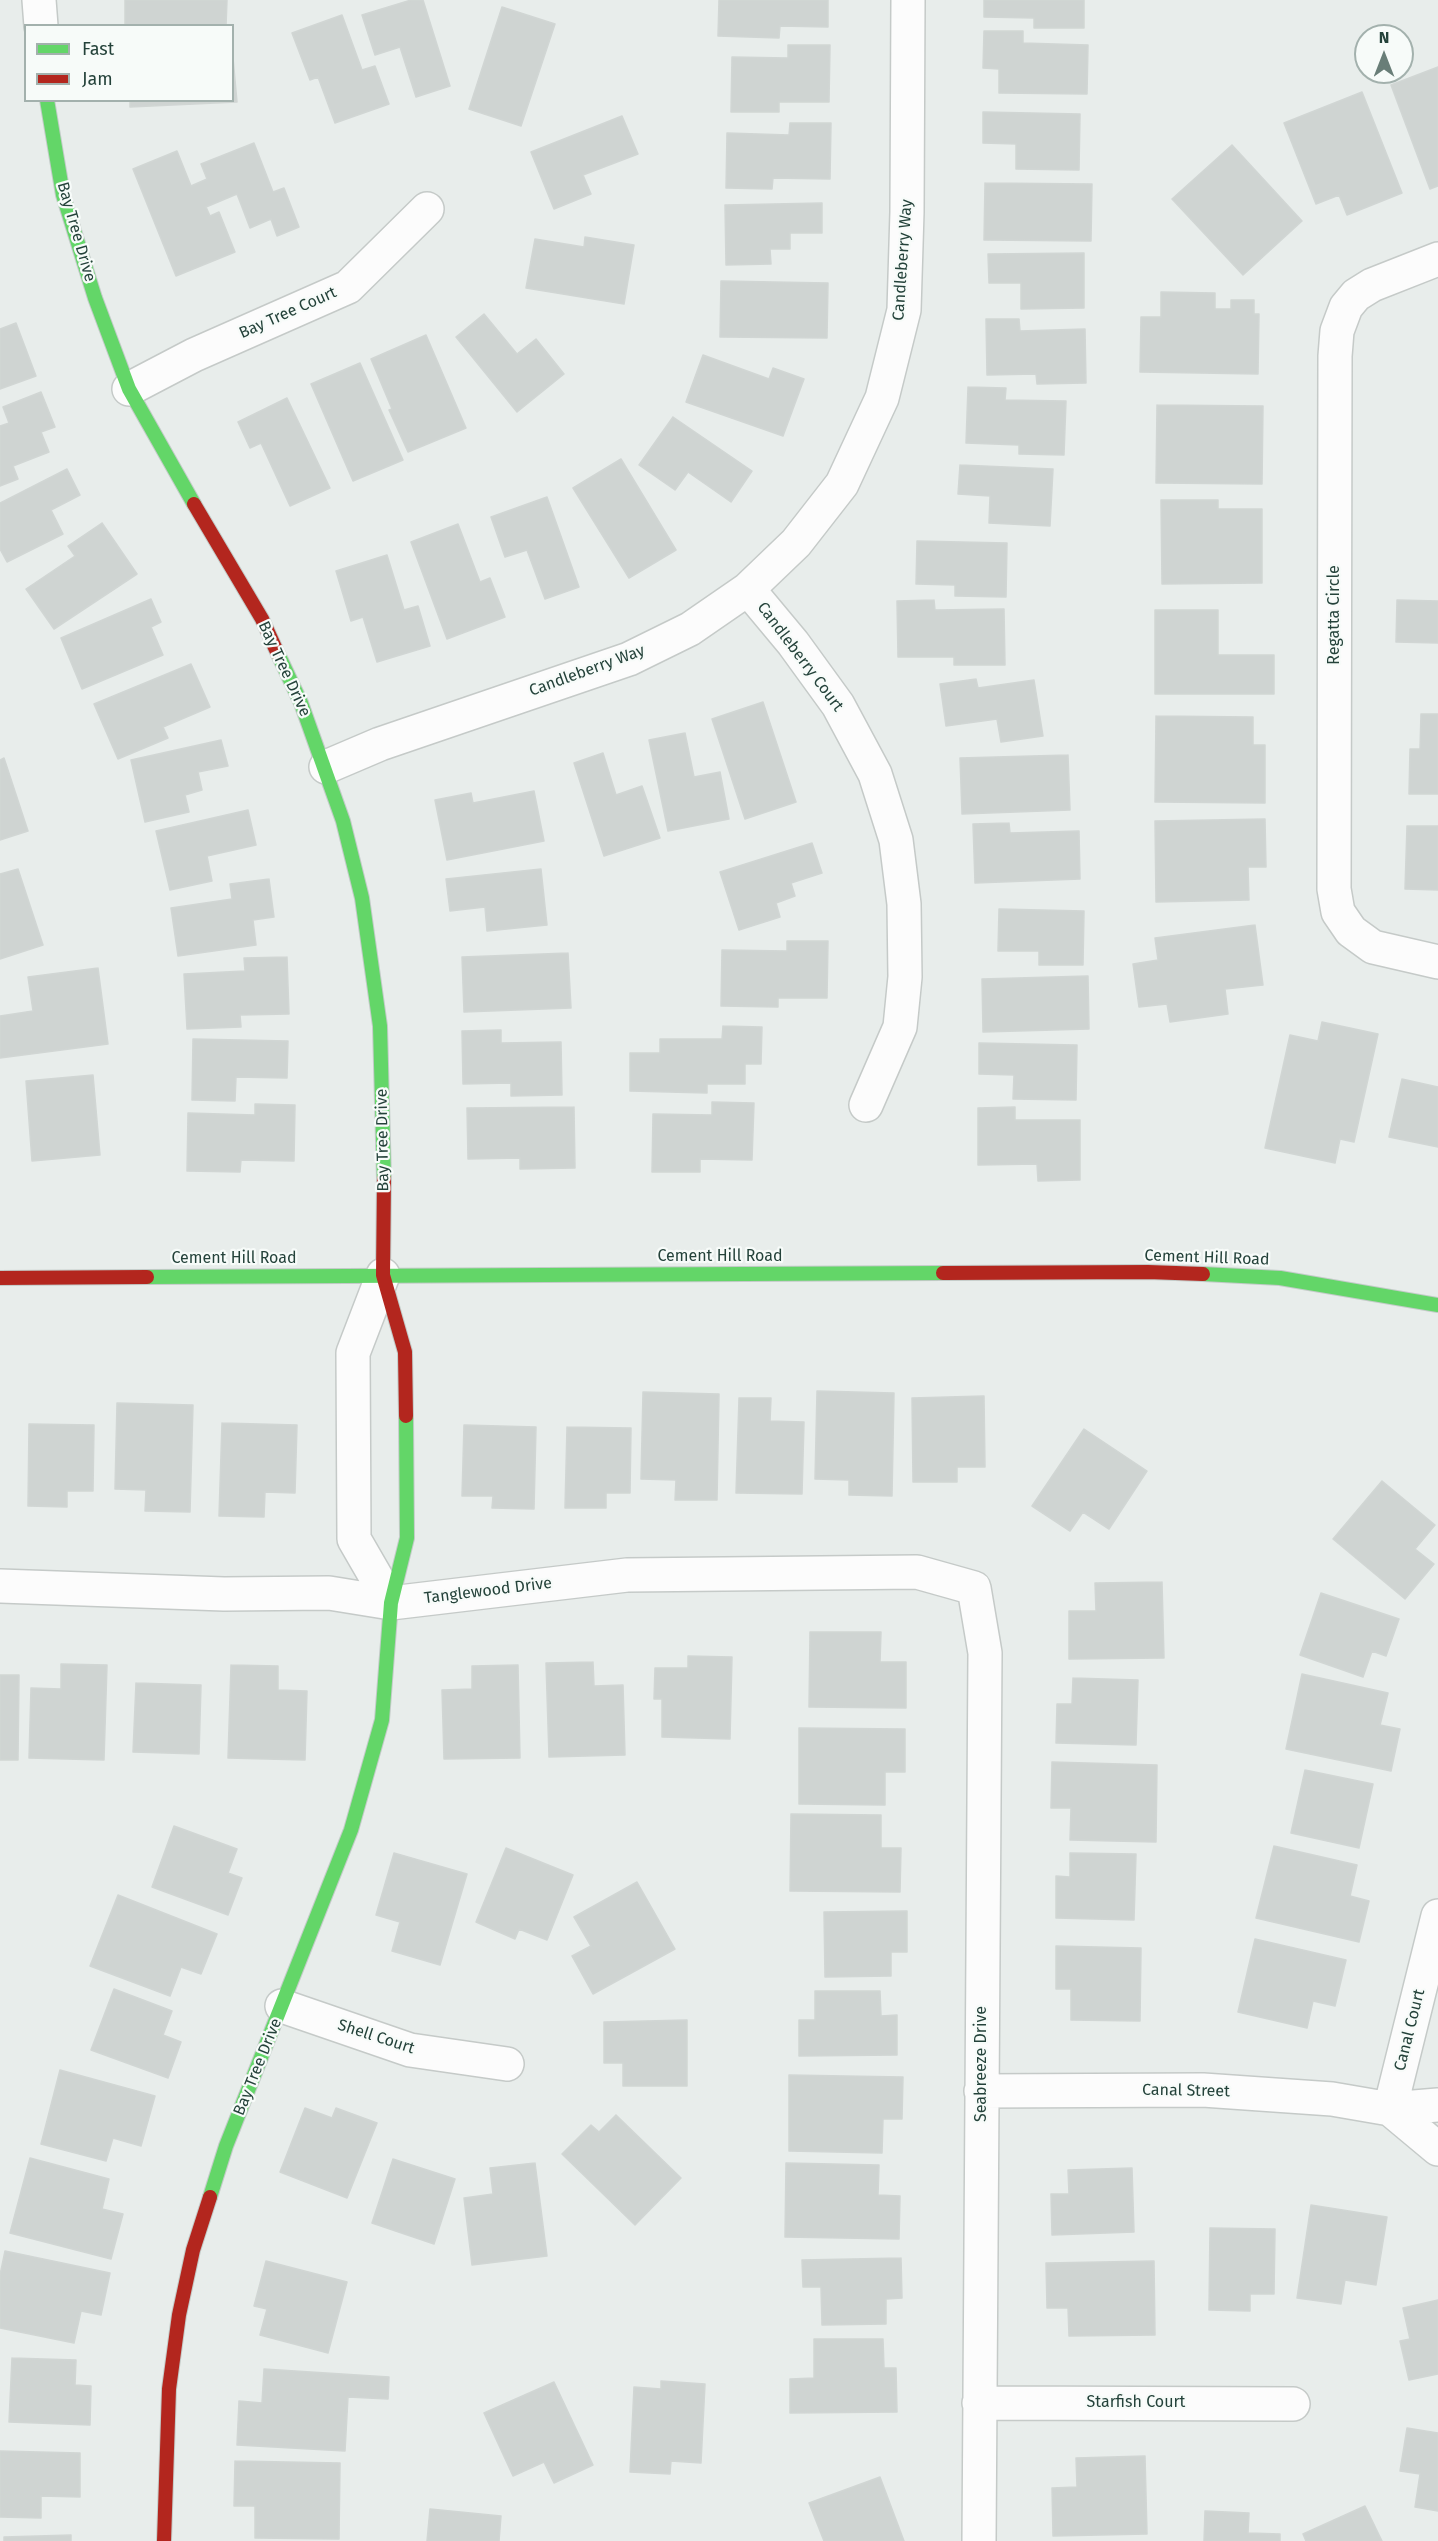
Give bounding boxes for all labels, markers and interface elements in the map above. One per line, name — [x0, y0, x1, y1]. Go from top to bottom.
legend — [24, 24, 234, 102]
north arrow — [1354, 24, 1414, 84]
text: N — [1379, 28, 1389, 47]
text: Fast — [82, 38, 114, 60]
text: Jam — [82, 68, 113, 90]
street label: Bay Tree Drive — [53, 180, 99, 284]
street label: Candleberry Way — [889, 199, 917, 321]
street label: Bay Tree Court — [236, 283, 340, 343]
street label: Regatta Circle — [1325, 565, 1345, 665]
street label: Candleberry Court — [753, 599, 847, 715]
street label: Bay Tree Drive — [254, 618, 314, 720]
street label: Candleberry Way — [527, 641, 647, 701]
street label: Bay Tree Drive — [373, 1088, 393, 1192]
street label: Cement Hill Road — [1144, 1246, 1270, 1270]
street label: Cement Hill Road — [657, 1247, 783, 1267]
street label: Cement Hill Road — [171, 1249, 297, 1269]
street label: Tanglewood Drive — [423, 1574, 553, 1608]
street label: Canal Court — [1391, 1987, 1429, 2073]
street label: Seabreeze Drive — [972, 2006, 992, 2122]
street label: Bay Tree Drive — [230, 2016, 286, 2118]
street label: Shell Court — [335, 2016, 417, 2058]
street label: Canal Street — [1142, 2081, 1230, 2101]
street label: Starfish Court — [1087, 2393, 1185, 2413]

